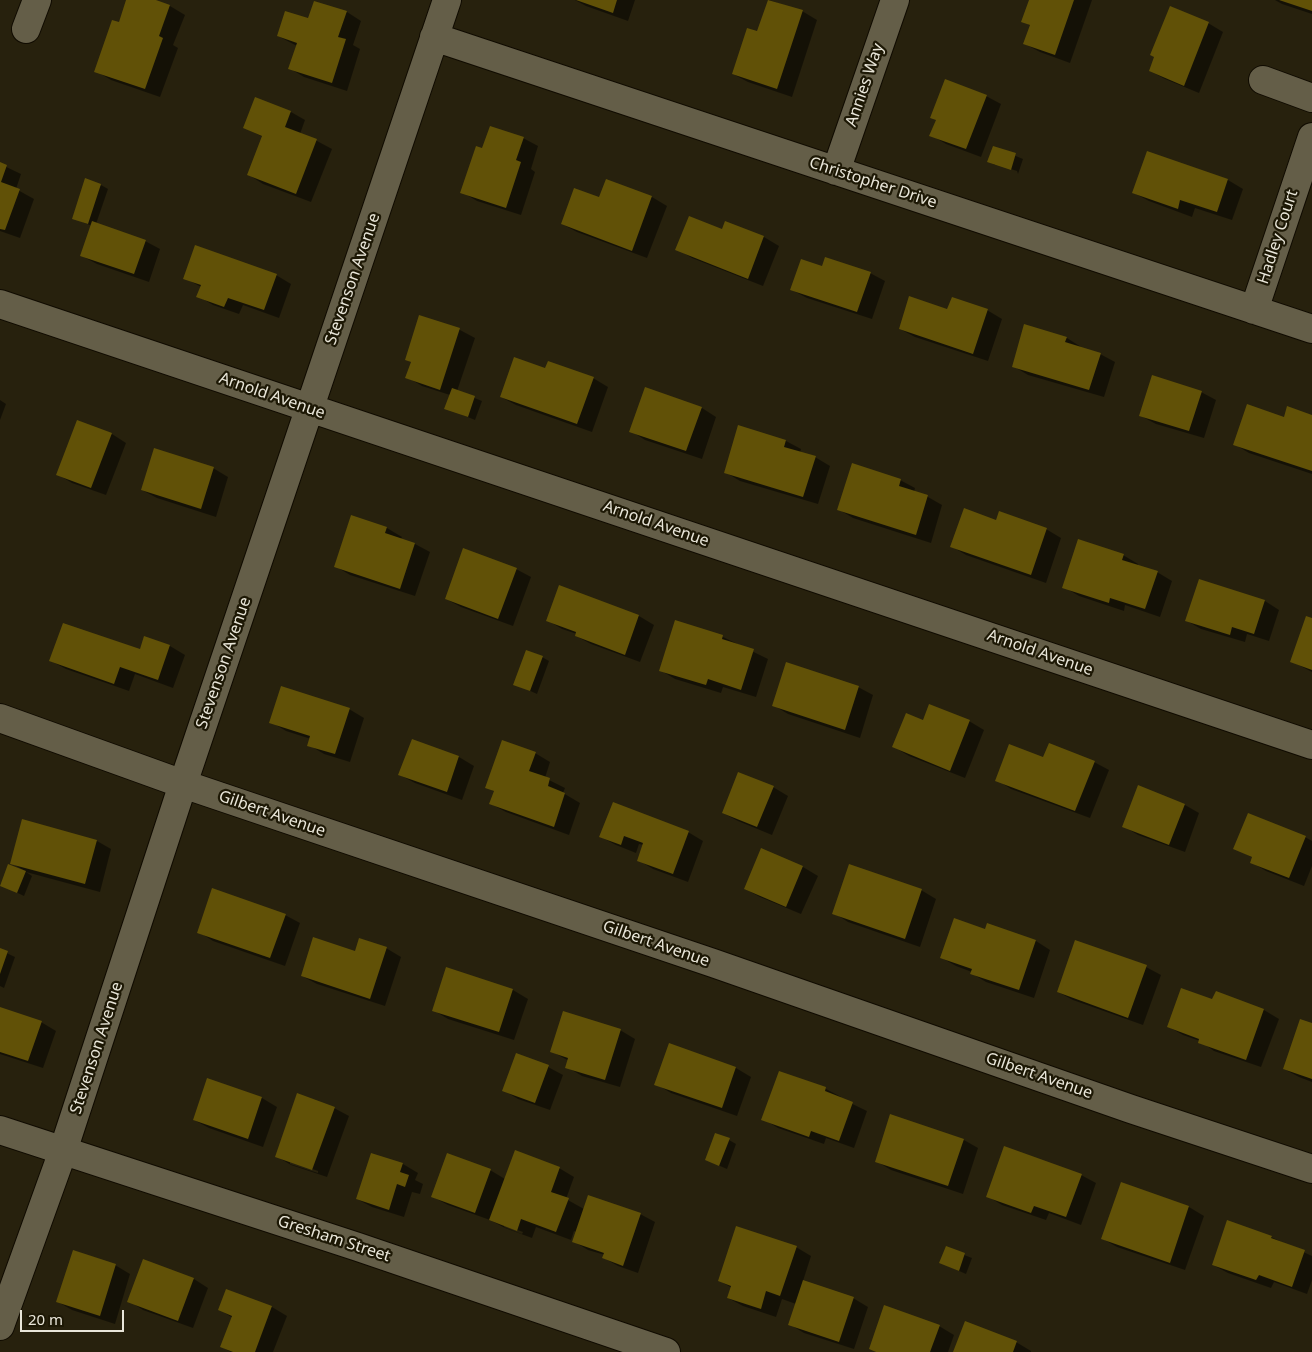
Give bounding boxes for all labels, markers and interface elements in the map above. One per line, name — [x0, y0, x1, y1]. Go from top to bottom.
street label: Annies Way — [842, 41, 888, 129]
street label: Christopher Drive — [807, 153, 939, 213]
street label: Hadley Court — [1254, 187, 1302, 287]
street label: Stevenson Avenue — [321, 211, 385, 347]
street label: Arnold Avenue — [217, 369, 327, 423]
street label: Arnold Avenue — [601, 497, 711, 551]
street label: Stevenson Avenue — [192, 595, 256, 731]
street label: Arnold Avenue — [985, 626, 1095, 680]
street label: Gilbert Avenue — [216, 787, 328, 841]
street label: Gilbert Avenue — [600, 917, 712, 971]
street label: Stevenson Avenue — [67, 979, 127, 1117]
street label: Gilbert Avenue — [983, 1049, 1095, 1103]
street label: Gresham Street — [275, 1212, 393, 1266]
scale bar — [22, 1300, 126, 1332]
text: 20 m — [28, 1309, 63, 1329]

